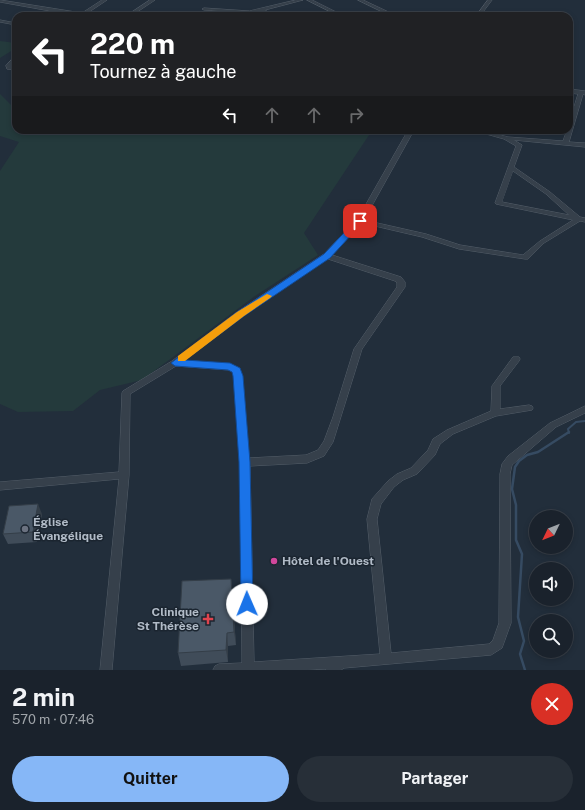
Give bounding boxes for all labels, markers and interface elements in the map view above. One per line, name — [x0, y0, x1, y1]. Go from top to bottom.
text: 220 m — [90, 27, 175, 60]
icon: left — [24, 28, 76, 80]
text: Tournez à gauche — [90, 61, 237, 82]
icon: left — [219, 104, 241, 126]
icon: ahead — [261, 104, 283, 126]
icon: ahead — [303, 104, 325, 126]
icon: right — [345, 104, 367, 126]
pin — [343, 204, 377, 238]
icon: arrive — [349, 210, 371, 232]
north arrow — [529, 510, 573, 554]
map controls — [529, 510, 573, 658]
place label: Église Évangélique — [33, 515, 103, 543]
marker: Église Évangélique — [20, 524, 30, 534]
place label: Hôtel de l'Ouest — [282, 554, 374, 568]
marker: Hôtel de l'Ouest — [269, 556, 279, 566]
button: sound — [529, 562, 573, 606]
position arrow — [226, 583, 268, 625]
place label: Clinique St Thérèse — [137, 605, 199, 633]
marker: Clinique St Thérèse — [202, 613, 214, 625]
button: search — [529, 614, 573, 658]
text: 2 min — [12, 683, 75, 711]
button: close — [531, 683, 573, 725]
text: 570 m · 07:46 — [12, 712, 94, 727]
button: Quitter — [12, 756, 289, 802]
button: Partager — [297, 756, 573, 802]

